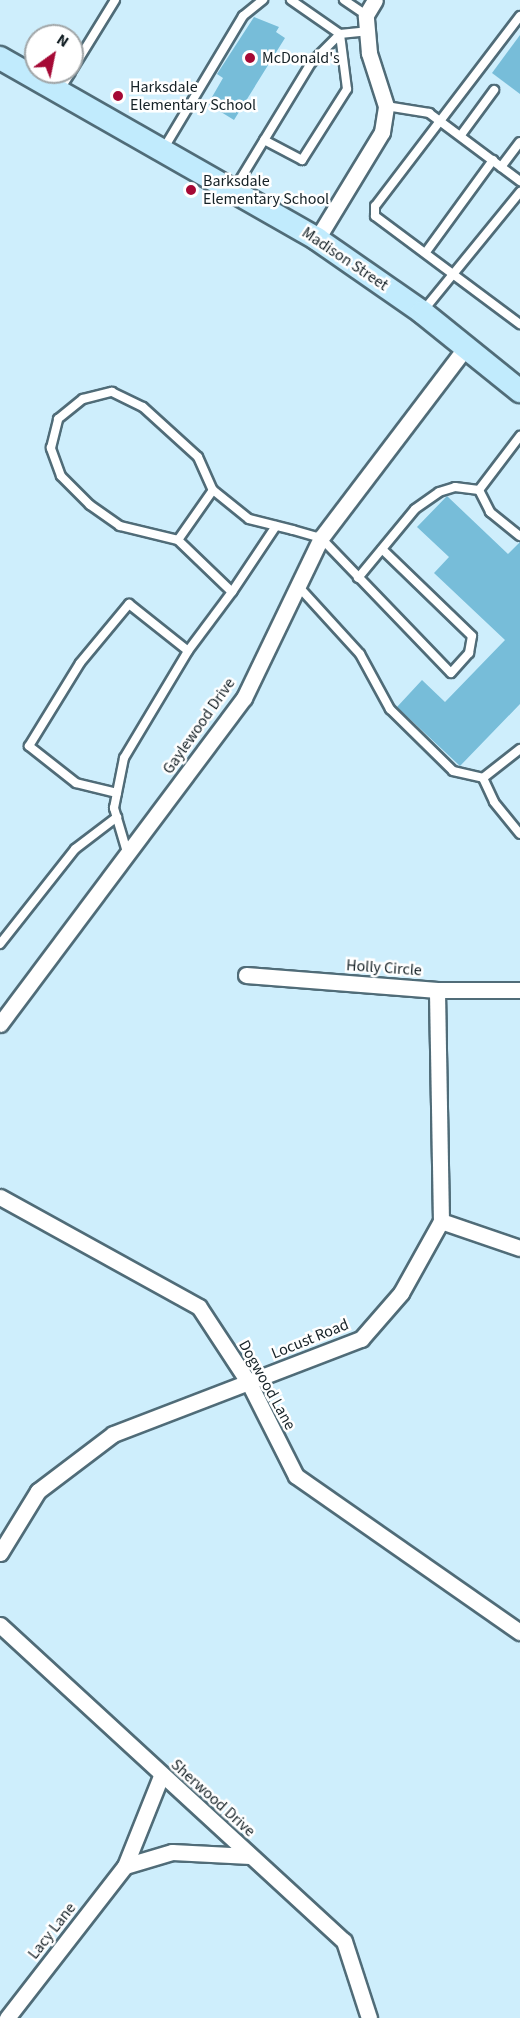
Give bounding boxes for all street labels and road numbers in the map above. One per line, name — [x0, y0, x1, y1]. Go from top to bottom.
street label: Madison Street — [298, 223, 392, 295]
street label: Gaylewood Drive — [159, 674, 239, 778]
street label: Holly Circle — [346, 956, 422, 980]
street label: Locust Road — [269, 1315, 351, 1363]
street label: Dogwood Lane — [234, 1337, 300, 1433]
street label: Sherwood Drive — [167, 1755, 259, 1841]
street label: Lacy Lane — [24, 1899, 80, 1963]

